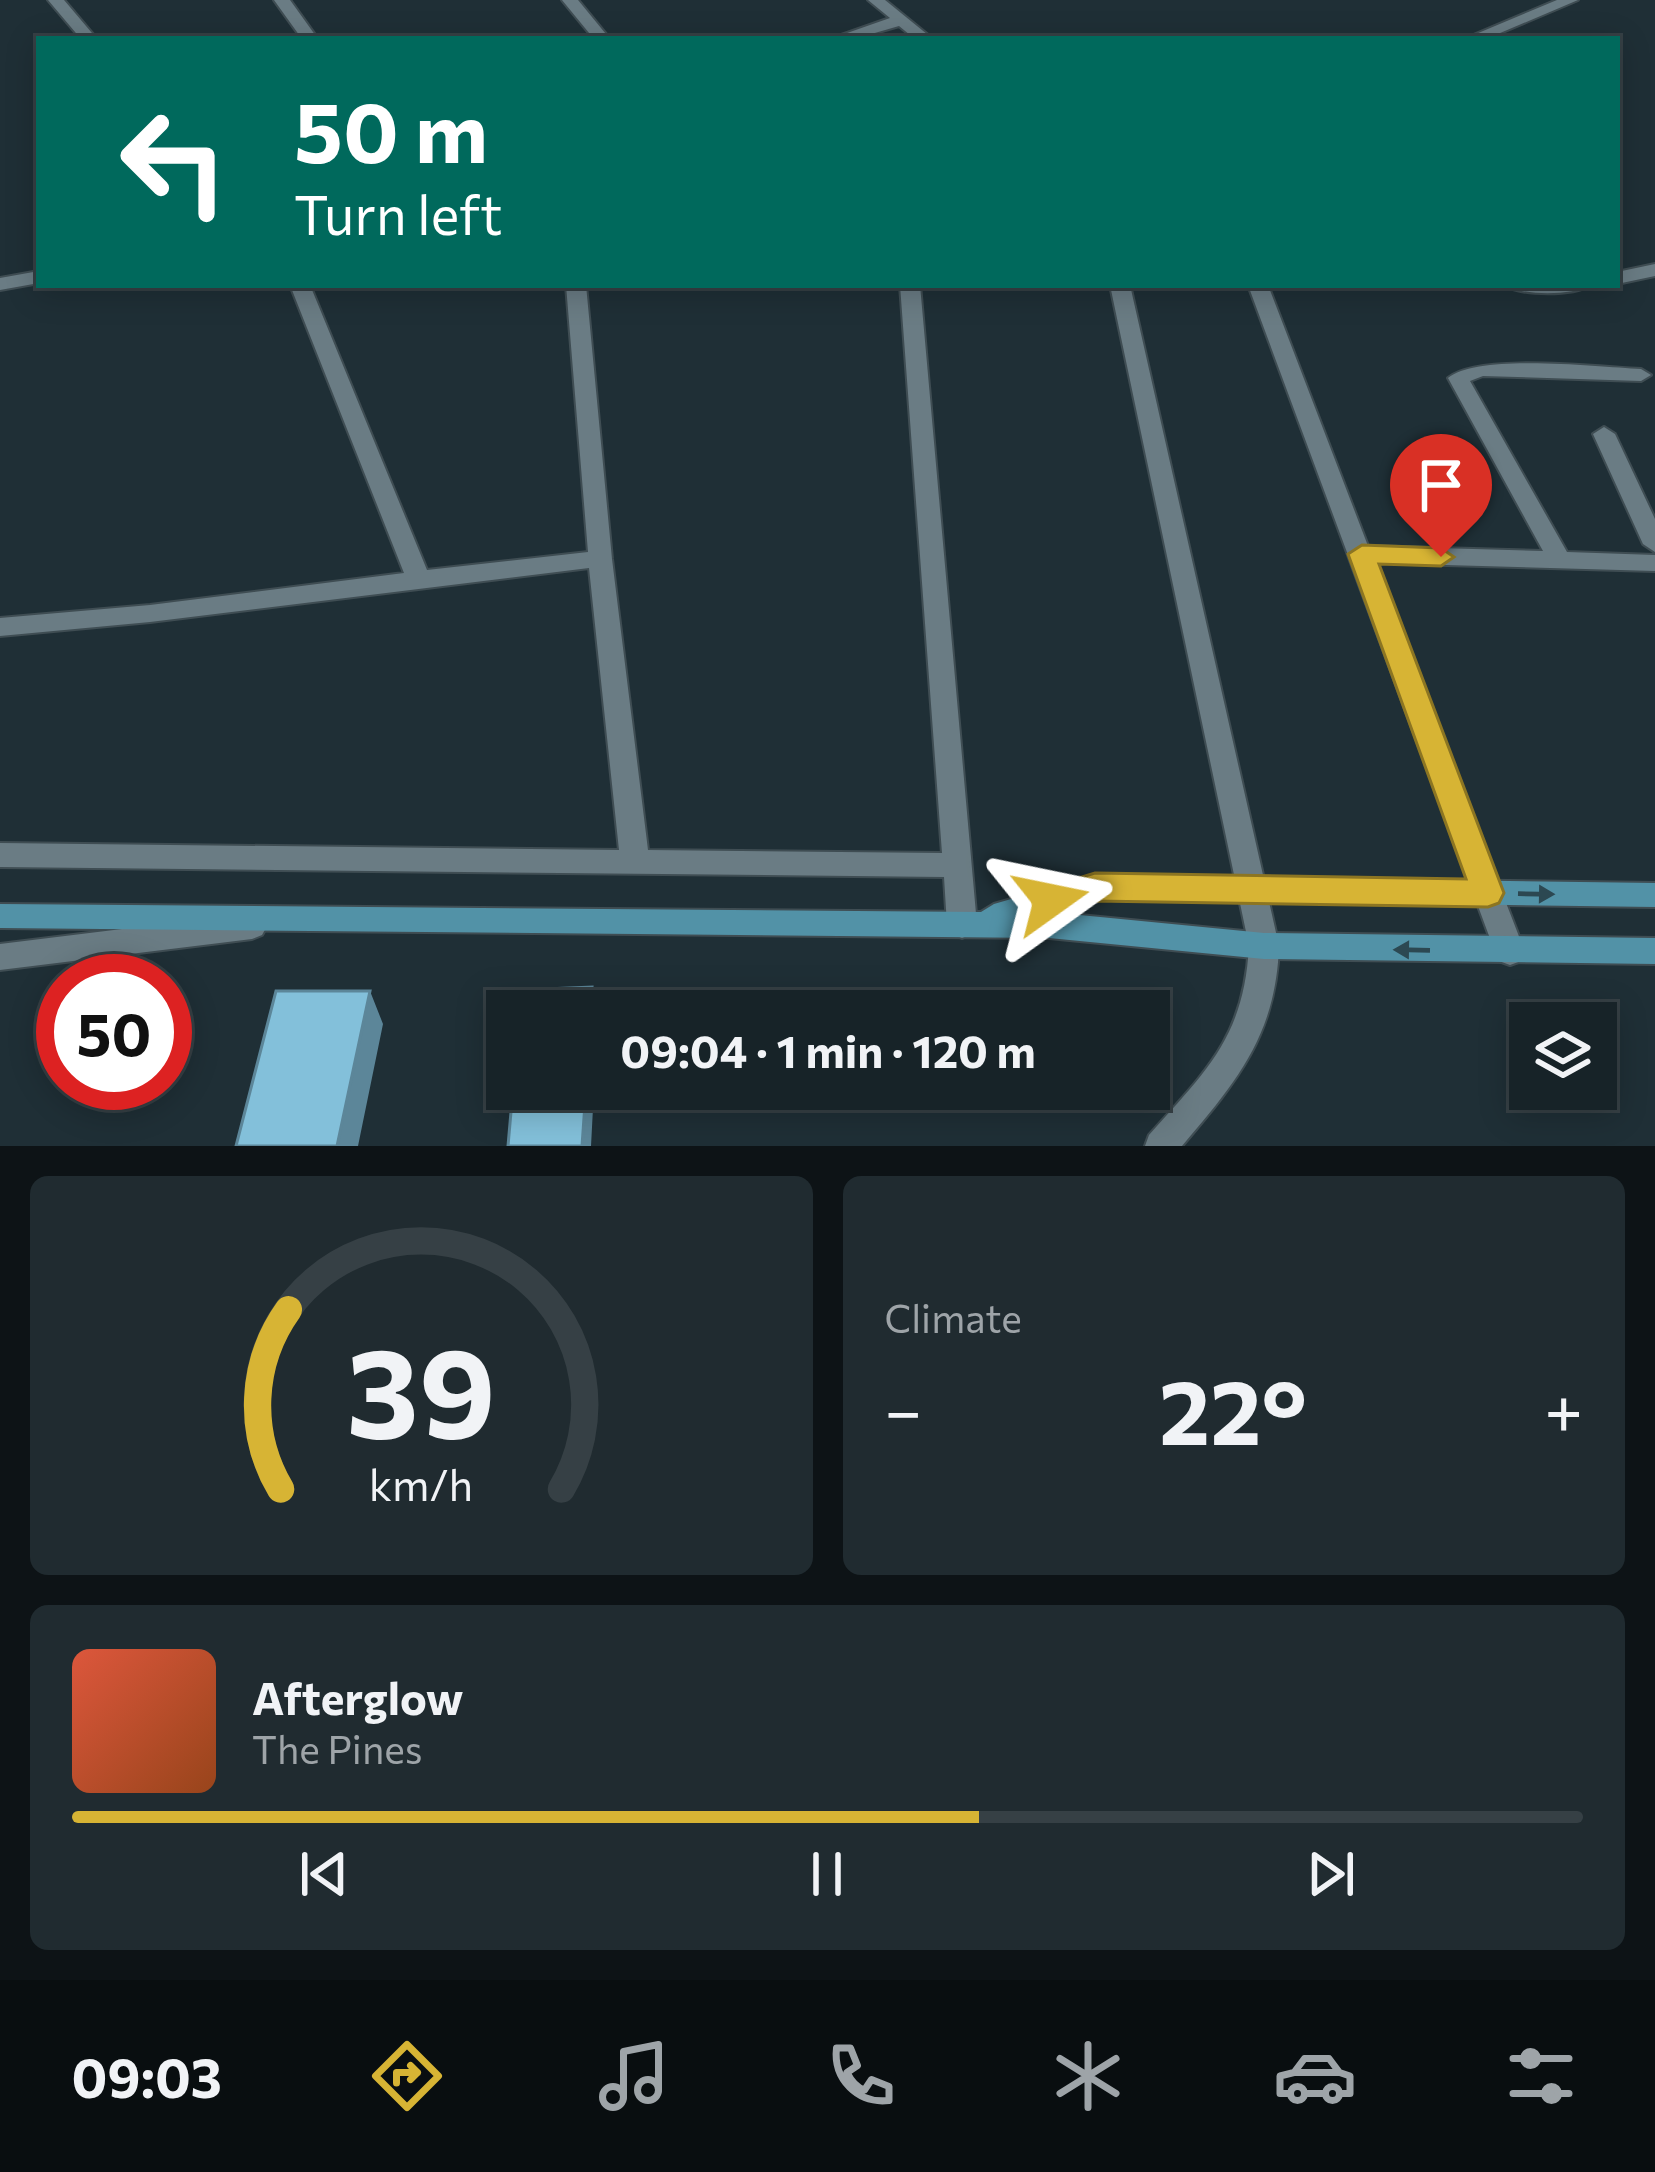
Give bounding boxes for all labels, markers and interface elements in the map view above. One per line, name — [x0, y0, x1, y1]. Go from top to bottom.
text: 50 m — [294, 78, 488, 180]
icon: left — [96, 84, 252, 240]
text: Turn left — [294, 180, 502, 246]
pin — [1390, 434, 1492, 557]
icon: arrive — [1408, 452, 1474, 518]
position arrow — [988, 837, 1114, 963]
one-way arrow — [1518, 884, 1556, 903]
one-way arrow — [1392, 940, 1430, 959]
speed limit sign: 50 — [36, 954, 192, 1110]
map controls — [1509, 1002, 1617, 1110]
button: layers — [1509, 1002, 1617, 1110]
text: 09:04 · 1 min · 120 m — [620, 1022, 1036, 1077]
text: Climate — [885, 1293, 1022, 1341]
text: 39 — [346, 1311, 496, 1464]
text: 22° — [1159, 1353, 1307, 1464]
text: − — [885, 1368, 922, 1449]
text: + — [1544, 1368, 1583, 1449]
text: km/h — [369, 1456, 473, 1509]
text: Afterglow — [252, 1669, 463, 1724]
text: The Pines — [252, 1724, 423, 1772]
icon: previous — [291, 1841, 357, 1907]
icon: pause — [794, 1841, 860, 1907]
icon: next — [1298, 1841, 1364, 1907]
icon: directions — [365, 2034, 449, 2118]
icon: music — [592, 2034, 676, 2118]
icon: phone — [819, 2034, 903, 2118]
icon: climate — [1046, 2034, 1130, 2118]
icon: car — [1273, 2034, 1357, 2118]
icon: filters — [1499, 2034, 1583, 2118]
text: 09:03 — [71, 2043, 222, 2109]

